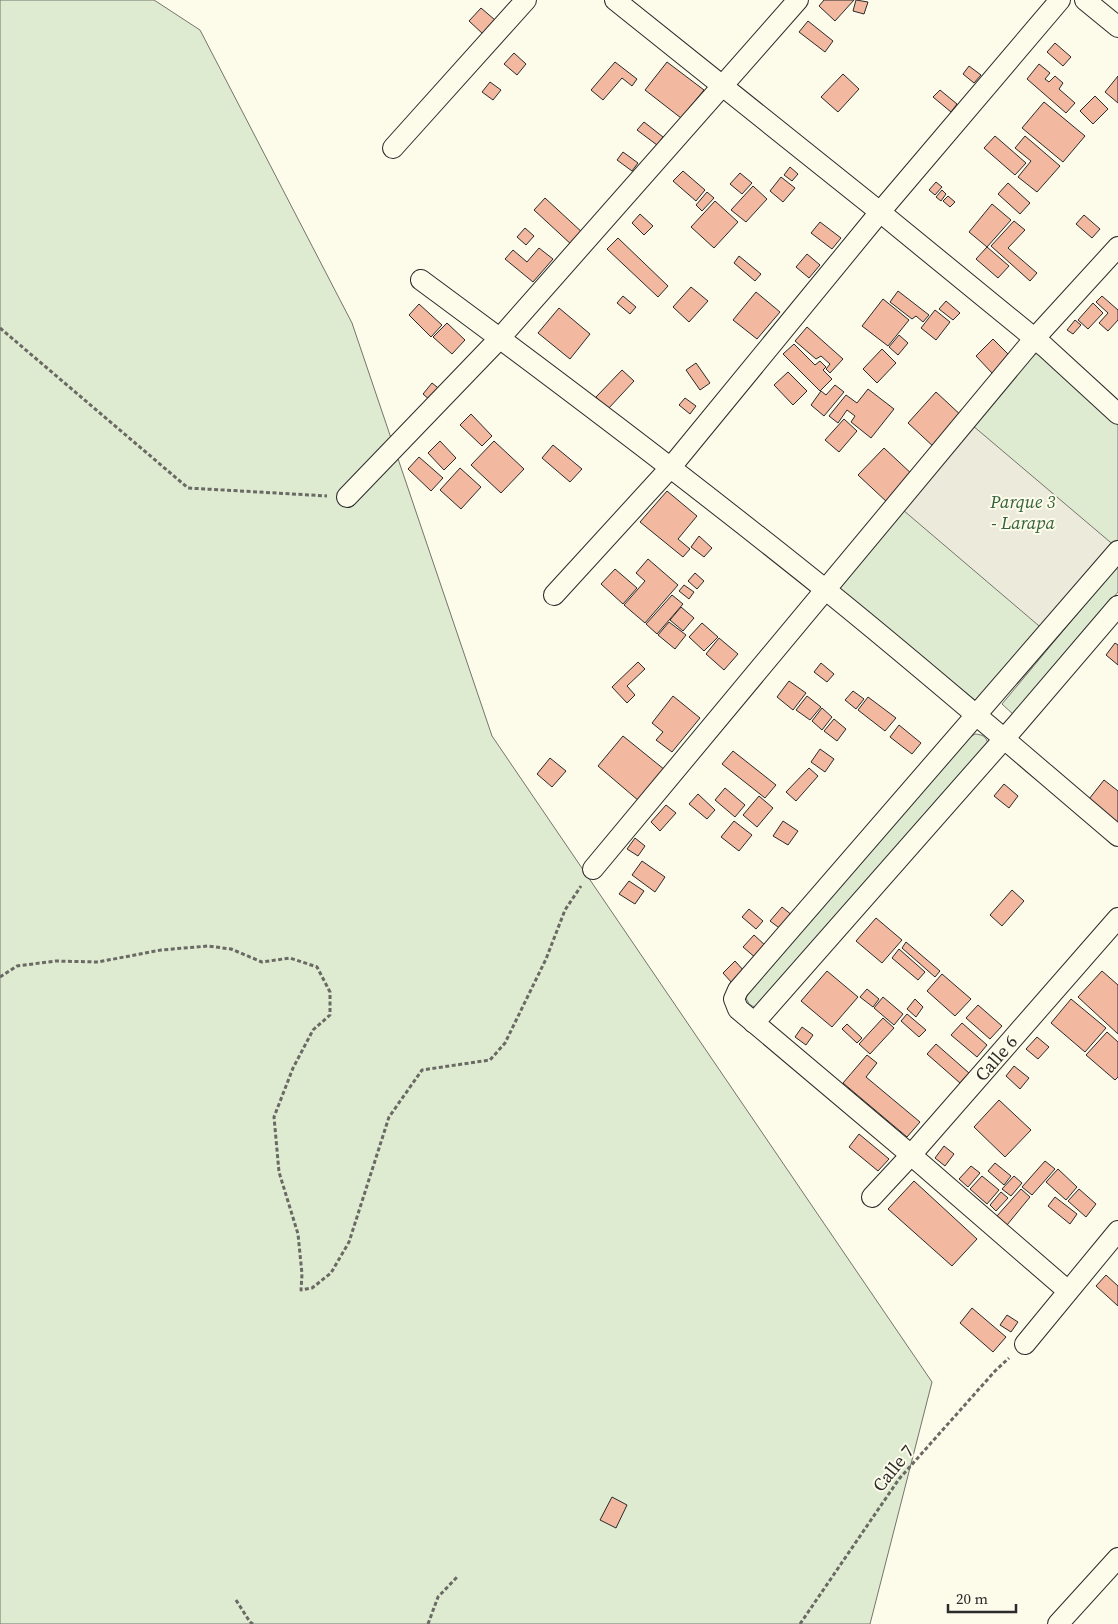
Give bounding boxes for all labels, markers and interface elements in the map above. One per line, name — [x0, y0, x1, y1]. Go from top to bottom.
park label: Parque 3 - Larapa — [989, 489, 1056, 535]
street label: Calle 6 — [969, 1030, 1023, 1086]
street label: Calle 7 — [866, 1439, 920, 1497]
scale bar — [948, 1582, 1016, 1614]
text: 20 m — [956, 1588, 988, 1609]

